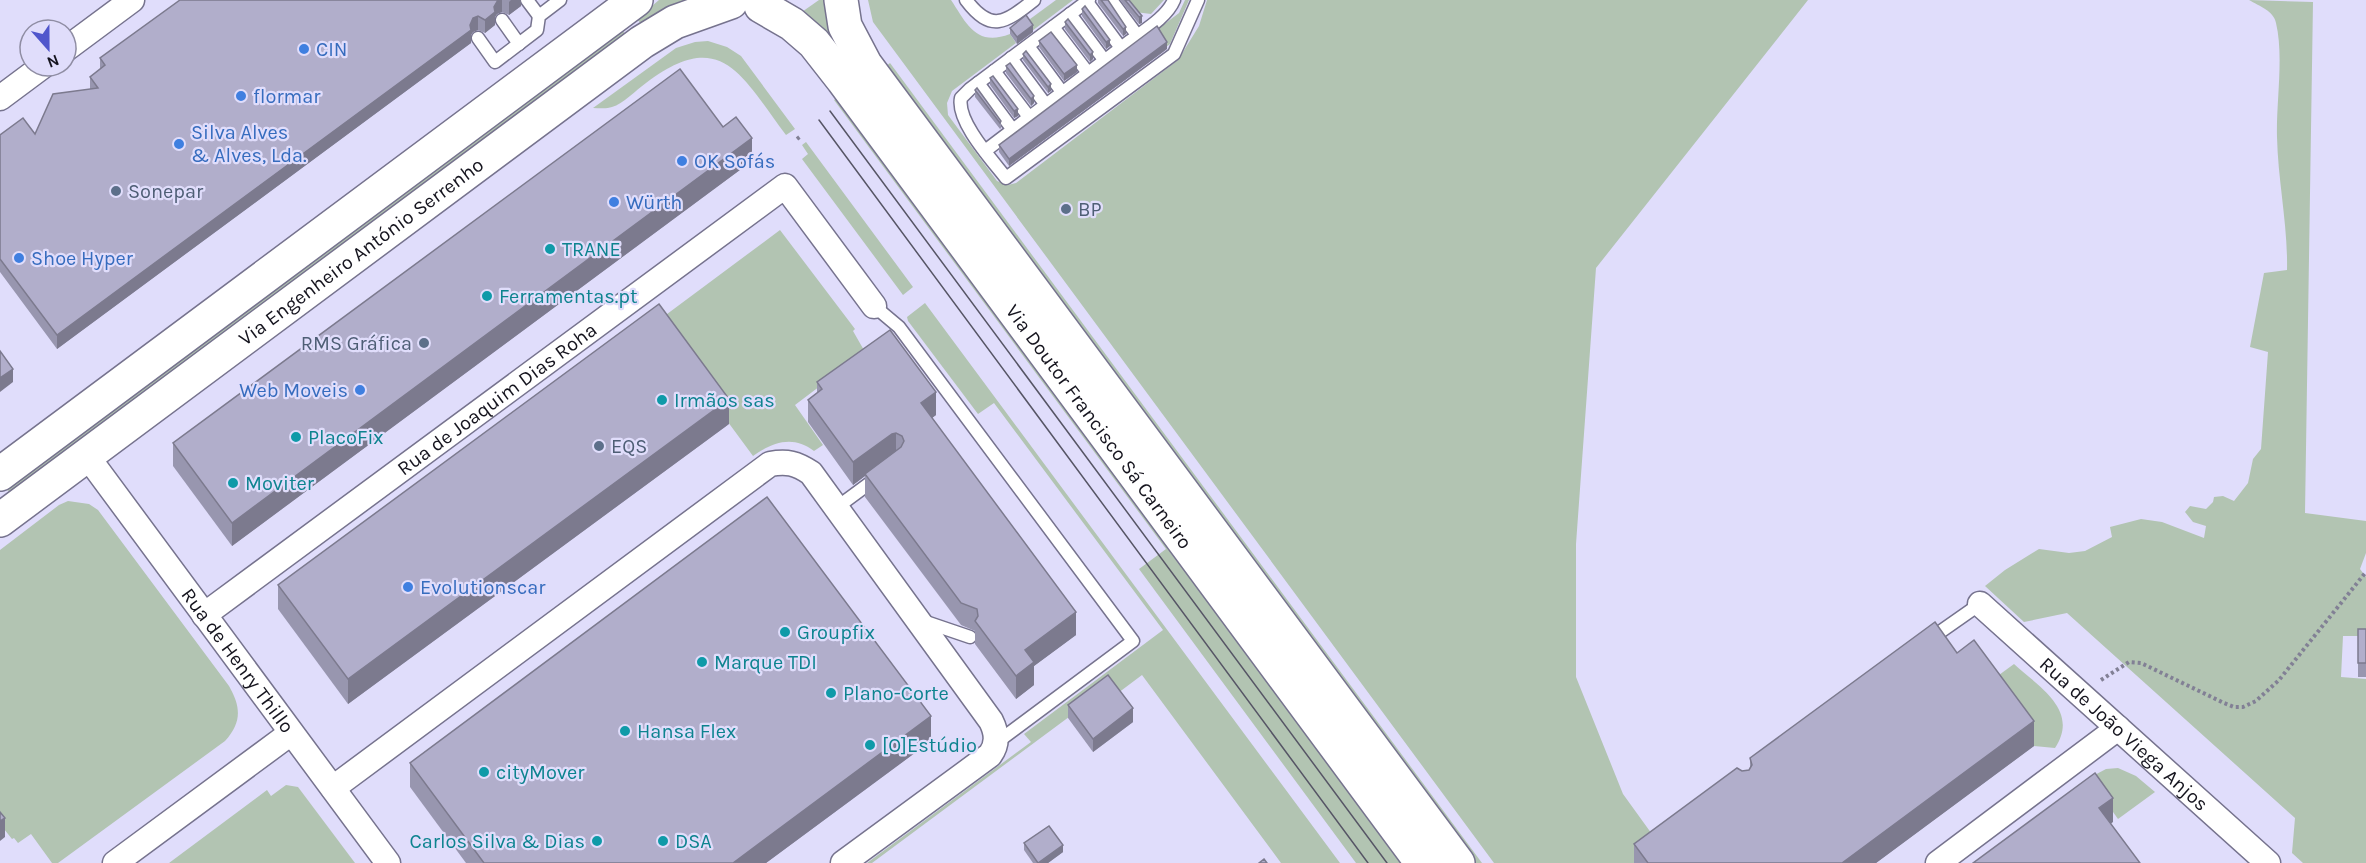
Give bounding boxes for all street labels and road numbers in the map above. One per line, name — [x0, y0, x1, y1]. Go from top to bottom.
street label: Via Engenheiro António Serrenho — [234, 153, 488, 350]
street label: Via Doutor Francisco Sá Carneiro — [1001, 300, 1197, 553]
street label: Rua de Joaquim Dias Roha — [393, 318, 601, 480]
street label: Rua de Henry Thillo — [177, 583, 299, 737]
street label: Rua de João Viega Anjos — [2035, 652, 2213, 815]

